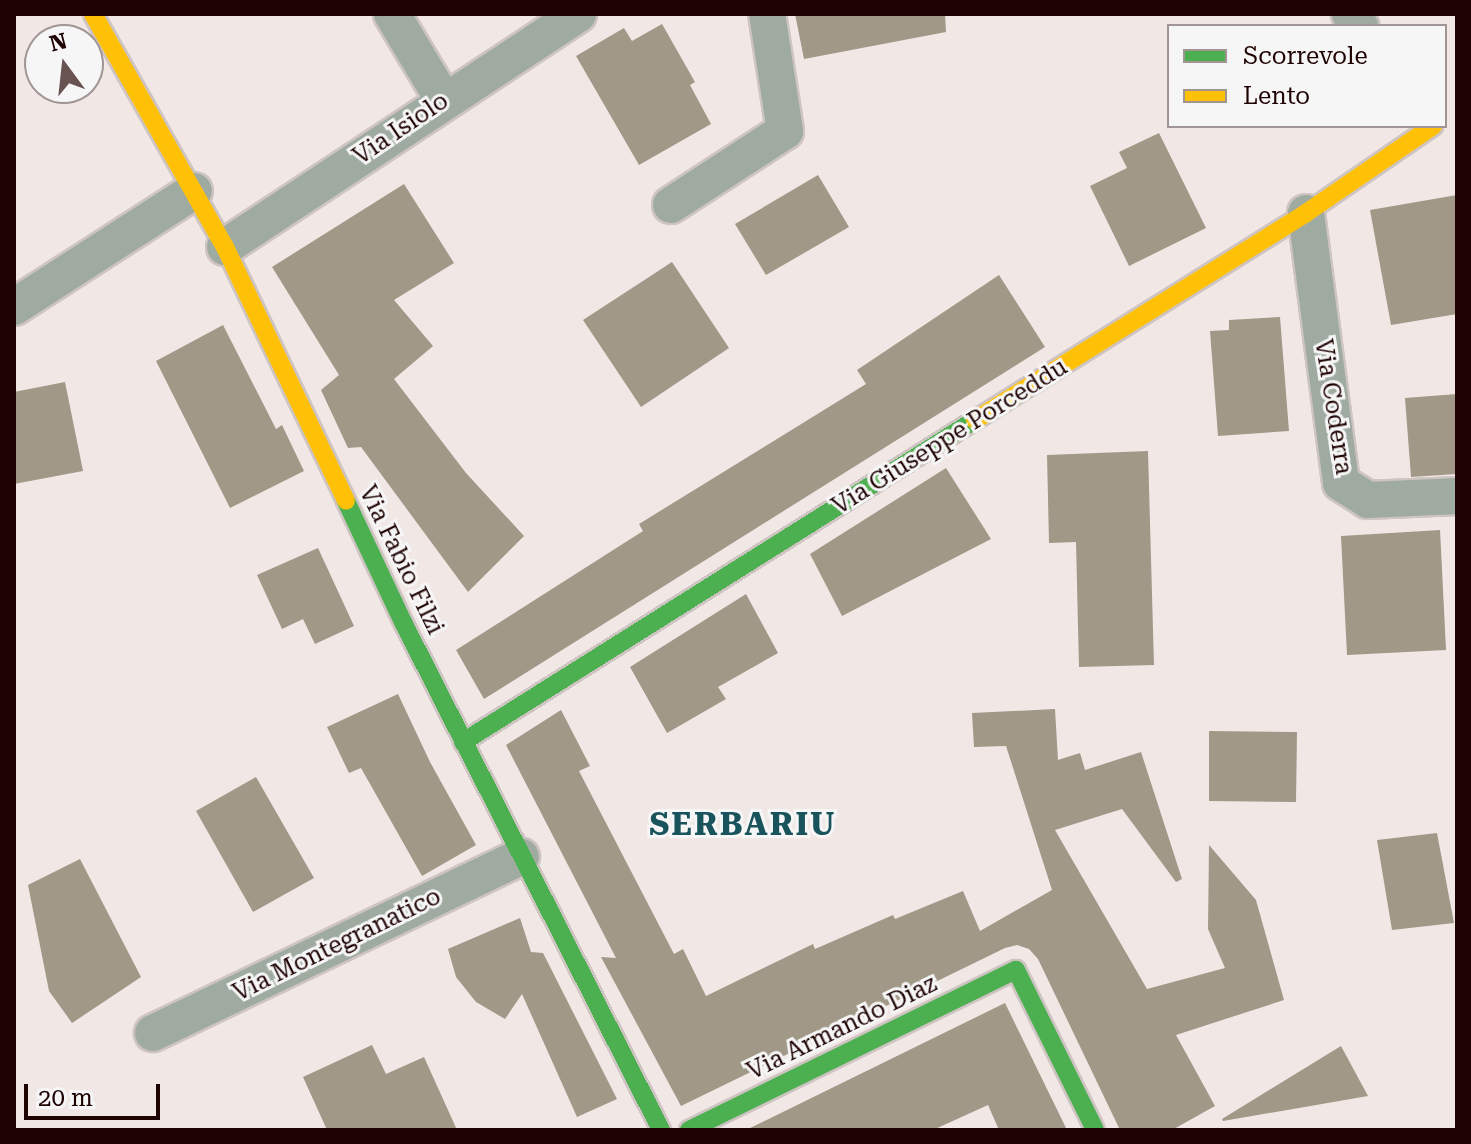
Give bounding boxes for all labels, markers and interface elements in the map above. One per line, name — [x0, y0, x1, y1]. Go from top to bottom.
north arrow — [24, 24, 104, 104]
legend — [1167, 24, 1447, 128]
text: N — [47, 28, 70, 57]
text: Scorrevole — [1243, 42, 1368, 70]
text: Lento — [1243, 82, 1310, 110]
street label: Via Isiolo — [348, 87, 454, 171]
street label: Via Coderra — [1308, 337, 1358, 477]
street label: Via Giuseppe Porceddu — [827, 353, 1073, 521]
street label: Via Fabio Filzi — [353, 481, 449, 639]
district label: SERBARIU — [649, 805, 837, 843]
street label: Via Montegranatico — [228, 882, 446, 1008]
street label: Via Armando Diaz — [743, 970, 941, 1086]
scale bar — [28, 1068, 164, 1118]
text: 20 m — [38, 1084, 93, 1112]

